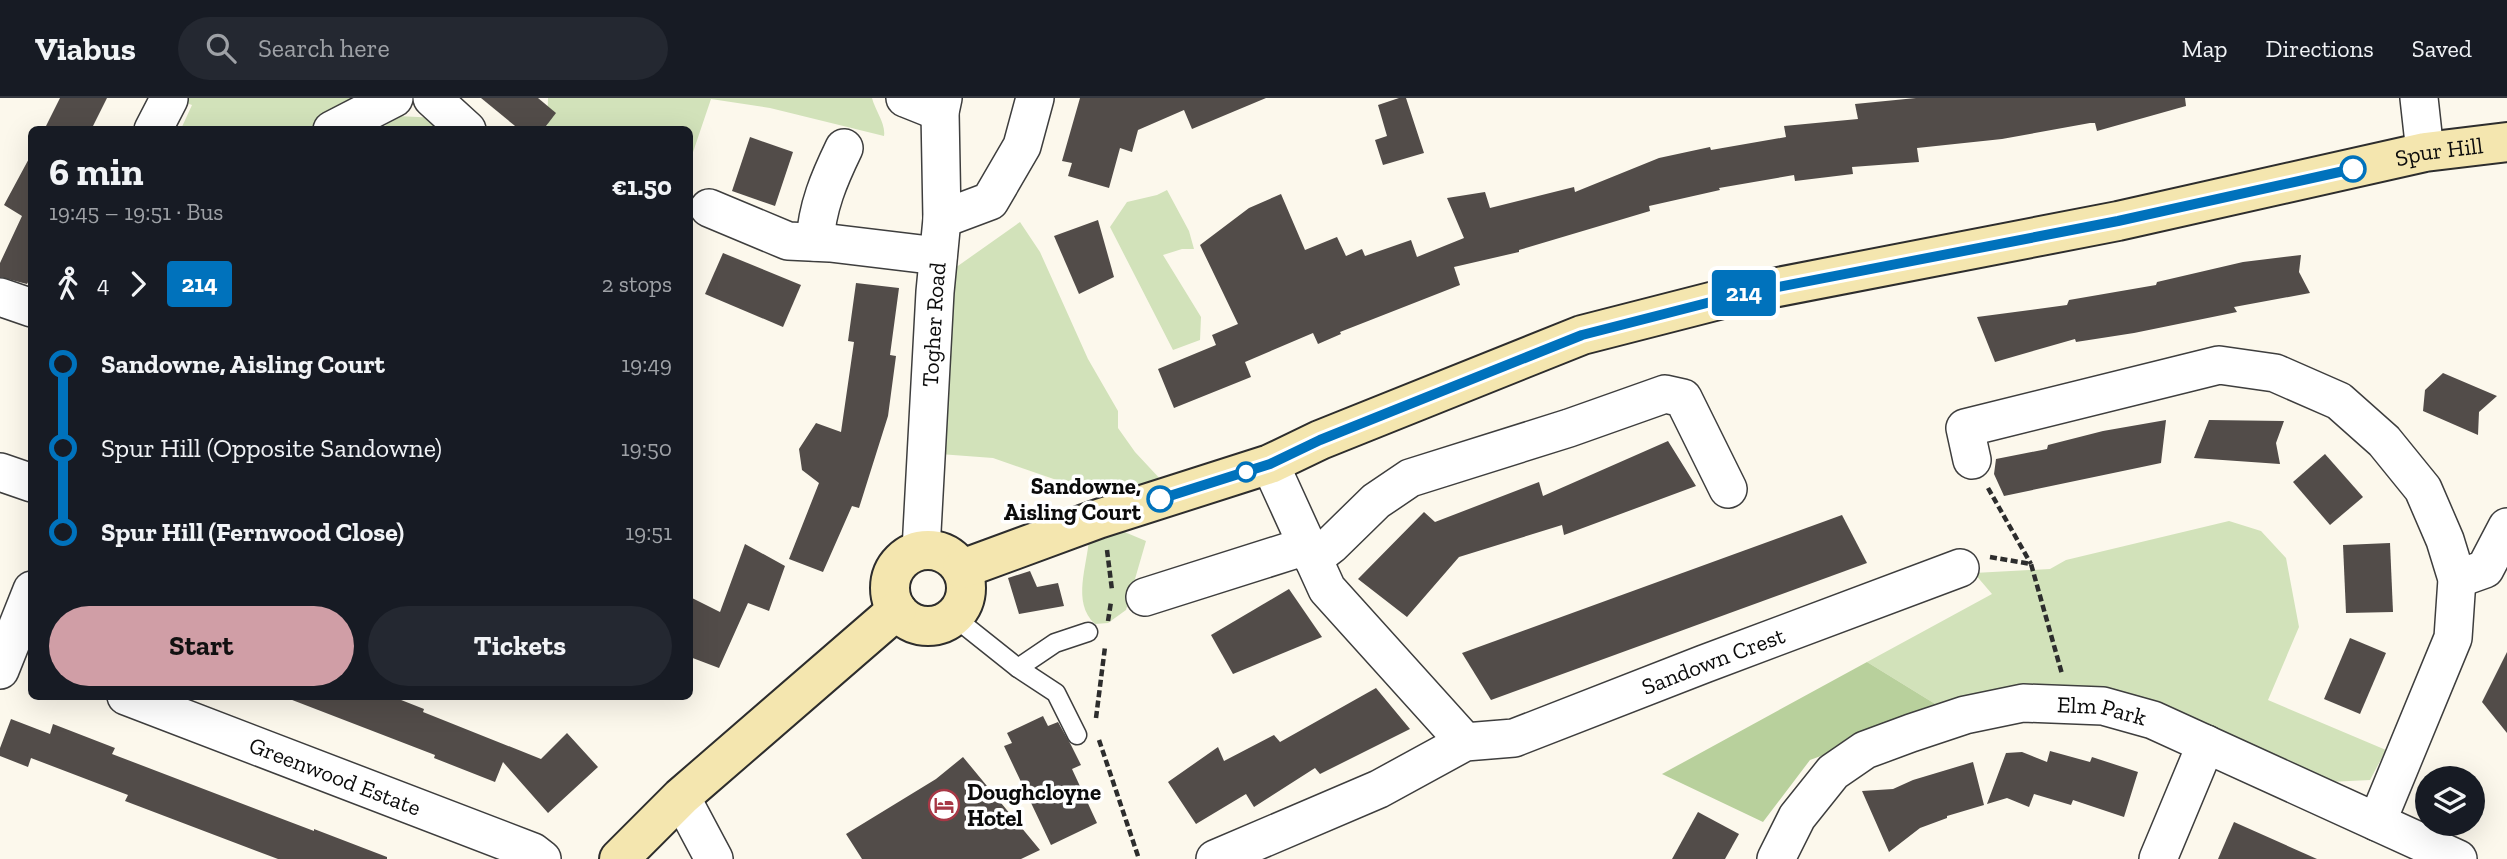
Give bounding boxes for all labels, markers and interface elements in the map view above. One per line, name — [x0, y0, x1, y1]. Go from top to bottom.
search box — [178, 17, 668, 80]
text: Viabus — [35, 29, 136, 68]
icon: search — [202, 29, 240, 67]
text: Search here — [258, 32, 390, 64]
text: Map — [2182, 34, 2228, 63]
text: Directions — [2266, 34, 2374, 63]
text: Saved — [2412, 34, 2472, 63]
street label: Spur Hill — [2392, 131, 2484, 172]
text: 6 min — [49, 149, 144, 195]
unlabelled marker — [2340, 156, 2366, 182]
text: €1.50 — [612, 170, 672, 202]
text: 19:45 – 19:51 · Bus — [49, 198, 223, 226]
street label: Togher Road — [916, 260, 952, 387]
icon: walk — [49, 265, 87, 303]
icon: forward — [119, 265, 157, 303]
text: 214 — [181, 269, 218, 298]
text: 4 — [97, 270, 109, 298]
text: 2 stops — [602, 270, 672, 298]
line badge: 214 — [1704, 270, 1784, 316]
text: 214 — [1726, 278, 1762, 307]
text: Sandowne, Aisling Court — [101, 348, 385, 380]
text: 19:49 — [621, 350, 672, 378]
text: Spur Hill (Opposite Sandowne) — [101, 432, 442, 464]
text: 19:50 — [621, 434, 672, 462]
unlabelled marker — [1236, 462, 1256, 482]
place label: Sandowne, Aisling Court — [1004, 472, 1142, 526]
marker: Sandowne, Aisling Court — [1147, 486, 1173, 512]
text: Spur Hill (Fernwood Close) — [101, 516, 404, 548]
text: 19:51 — [625, 518, 672, 546]
button: Start — [49, 606, 354, 686]
button: Tickets — [368, 606, 672, 686]
street label: Sandown Crest — [1638, 621, 1789, 701]
street label: Elm Park — [2057, 690, 2150, 732]
street label: Greenwood Estate — [245, 731, 425, 822]
map controls — [2415, 766, 2485, 836]
button: layers — [2415, 766, 2485, 836]
place label: Doughcloyne Hotel — [967, 778, 1101, 832]
hotel icon: Doughcloyne Hotel — [927, 788, 961, 822]

